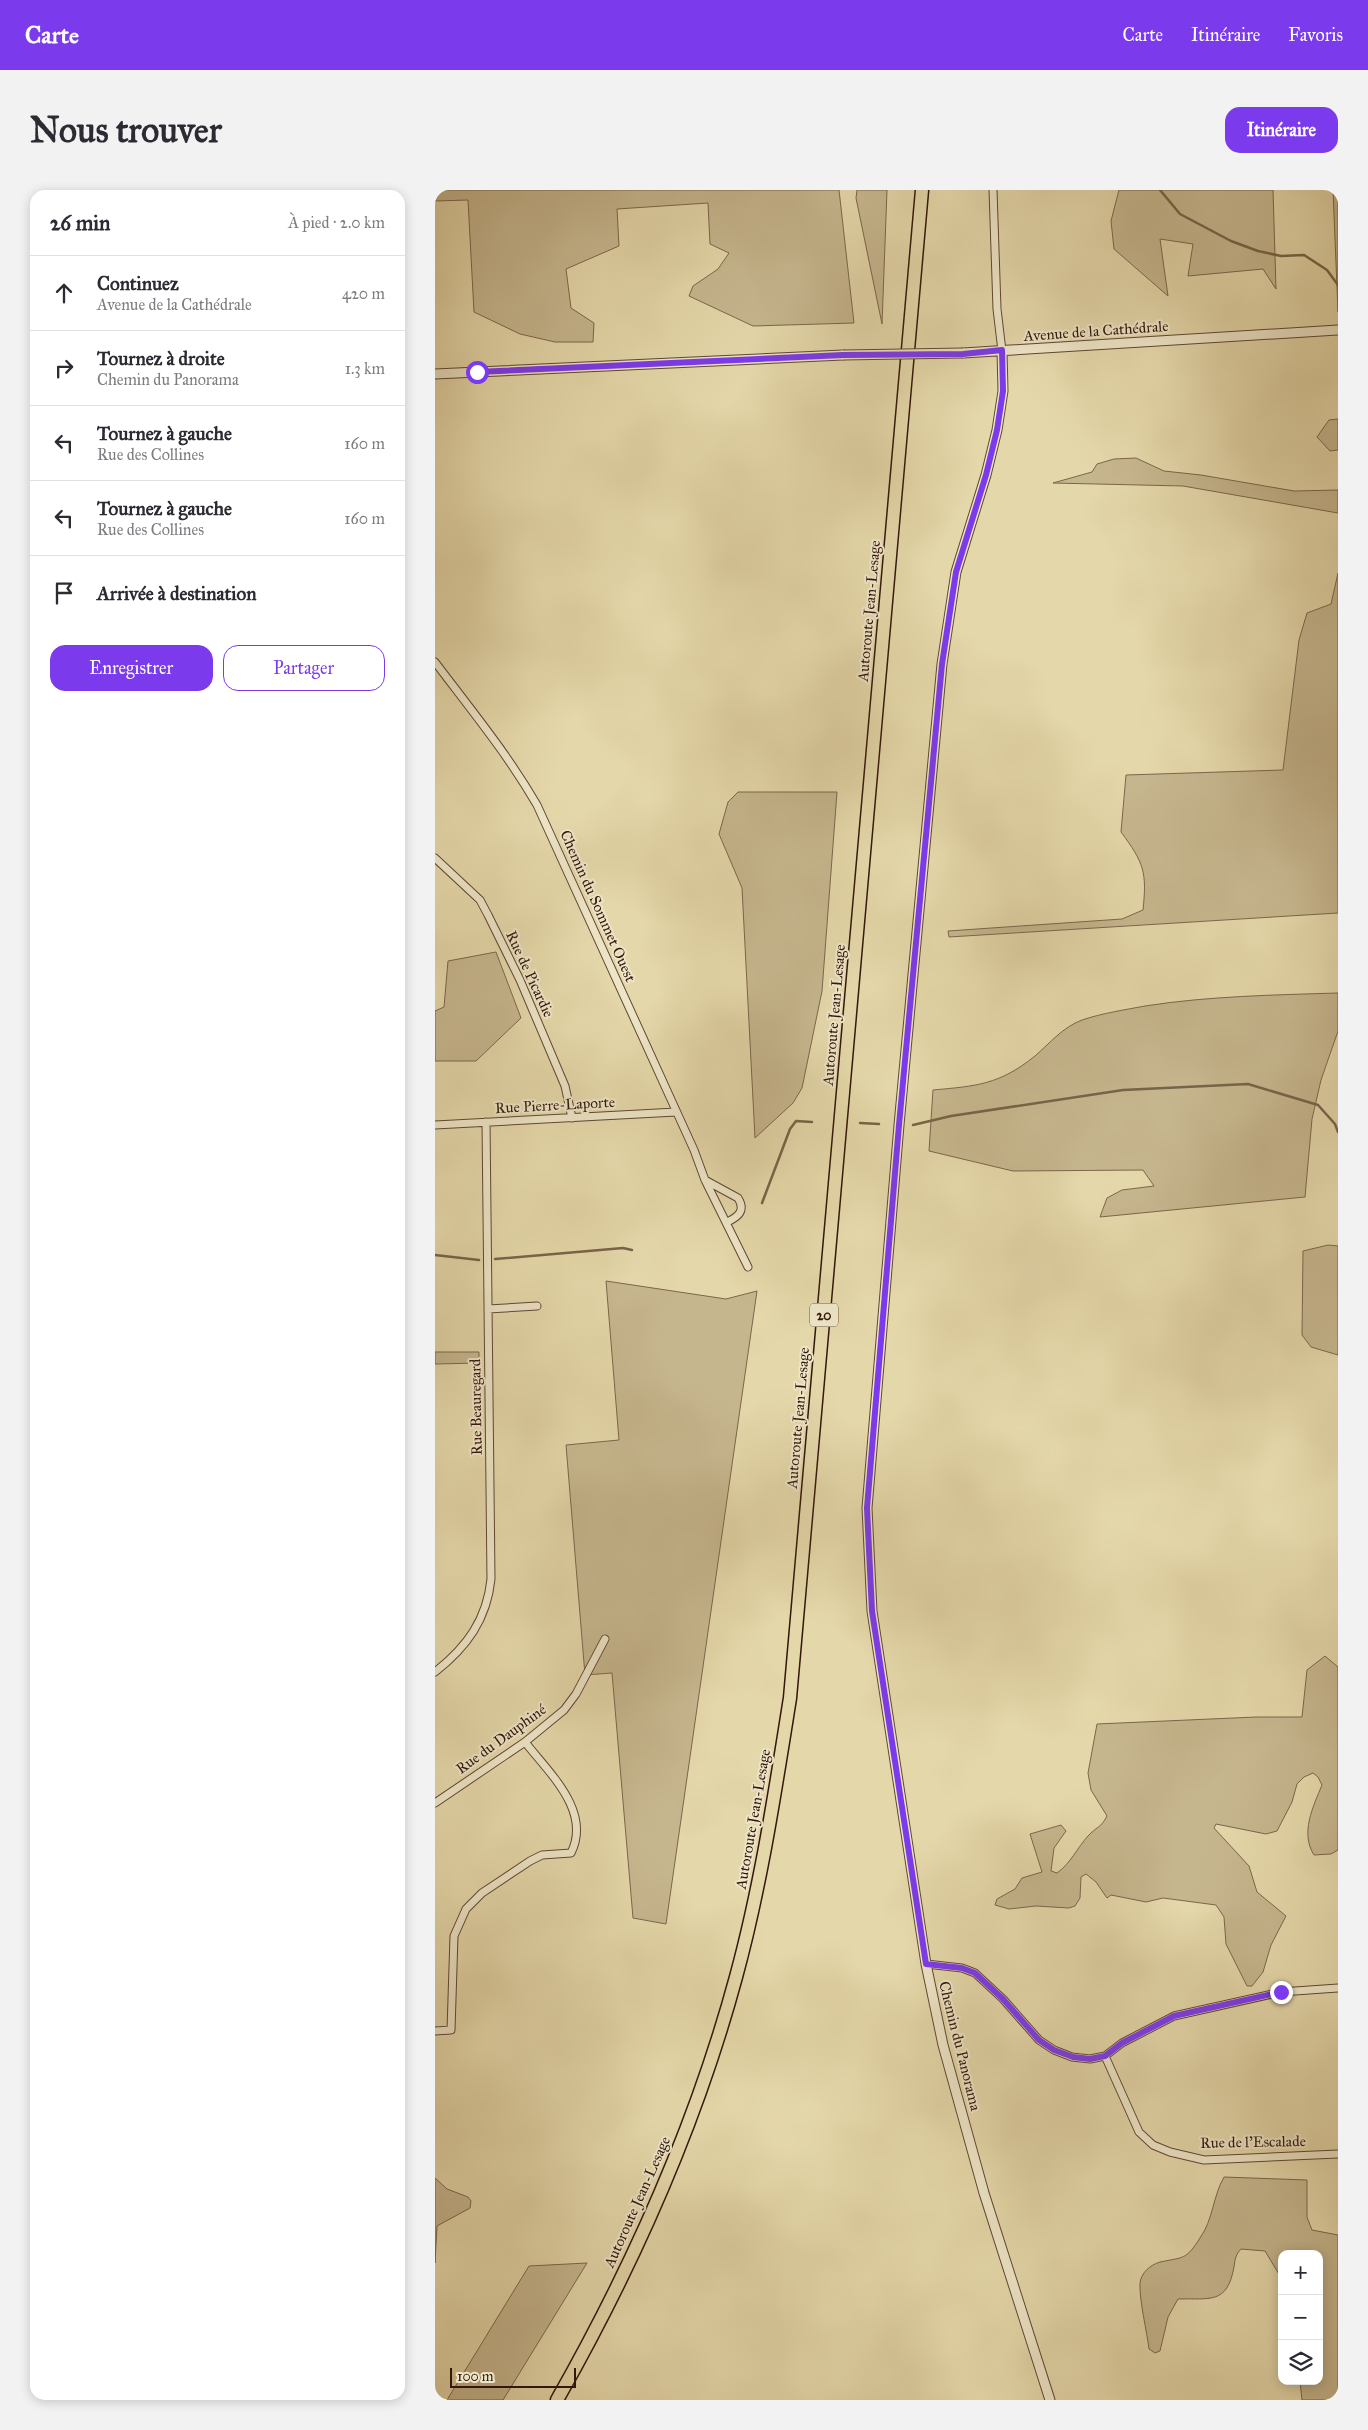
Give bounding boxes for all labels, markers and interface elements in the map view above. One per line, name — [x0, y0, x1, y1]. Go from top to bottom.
text: Carte — [25, 20, 79, 50]
text: Carte — [1123, 24, 1163, 46]
text: Itinéraire — [1191, 24, 1260, 46]
text: Favoris — [1288, 24, 1343, 46]
button: Itinéraire — [1225, 107, 1338, 153]
text: Nous trouver — [30, 109, 222, 152]
text: 26 min — [50, 210, 110, 236]
text: À pied · 2.0 km — [288, 213, 385, 232]
text: Continuez — [97, 272, 179, 295]
icon: ahead — [50, 279, 78, 307]
text: 420 m — [342, 284, 385, 303]
text: Avenue de la Cathédrale — [97, 295, 252, 314]
street label: Avenue de la Cathédrale — [1022, 317, 1169, 345]
text: Tournez à droite — [97, 347, 225, 370]
icon: right — [50, 354, 78, 382]
text: 1.3 km — [345, 359, 385, 378]
route start — [466, 361, 489, 384]
text: Chemin du Panorama — [97, 370, 239, 389]
text: Tournez à gauche — [97, 422, 232, 445]
icon: left — [50, 429, 78, 457]
text: 160 m — [344, 434, 385, 453]
text: Rue des Collines — [97, 445, 204, 464]
text: Tournez à gauche — [97, 497, 232, 520]
icon: left — [50, 504, 78, 532]
text: 160 m — [344, 509, 385, 528]
text: Rue des Collines — [97, 520, 204, 539]
street label: Autoroute Jean-Lesage — [854, 540, 885, 684]
icon: arrive — [50, 579, 78, 607]
text: Arrivée à destination — [97, 582, 256, 605]
button: Enregistrer — [50, 645, 213, 691]
button: Partager — [223, 645, 385, 691]
street label: Chemin du Sommet Ouest — [556, 827, 640, 985]
street label: Rue de Picardie — [502, 928, 558, 1020]
street label: Autoroute Jean-Lesage — [819, 944, 850, 1088]
street label: Rue Pierre-Laporte — [495, 1093, 615, 1117]
road number: 20 — [810, 1304, 838, 1326]
street label: Autoroute Jean-Lesage — [783, 1347, 814, 1491]
street label: Rue Beauregard — [466, 1358, 486, 1455]
street label: Rue du Dauphiné — [452, 1700, 550, 1778]
street label: Autoroute Jean-Lesage — [732, 1748, 775, 1892]
street label: Chemin du Panorama — [935, 1979, 985, 2113]
route end — [1270, 1981, 1293, 2004]
street label: Rue de l'Escalade — [1200, 2132, 1306, 2152]
street label: Autoroute Jean-Lesage — [600, 2134, 675, 2272]
map controls — [1278, 2250, 1323, 2385]
button: + — [1278, 2250, 1323, 2295]
button: − — [1278, 2295, 1323, 2340]
button: layers — [1278, 2340, 1323, 2385]
scale bar — [450, 2365, 576, 2388]
text: 100 m — [457, 2368, 494, 2385]

